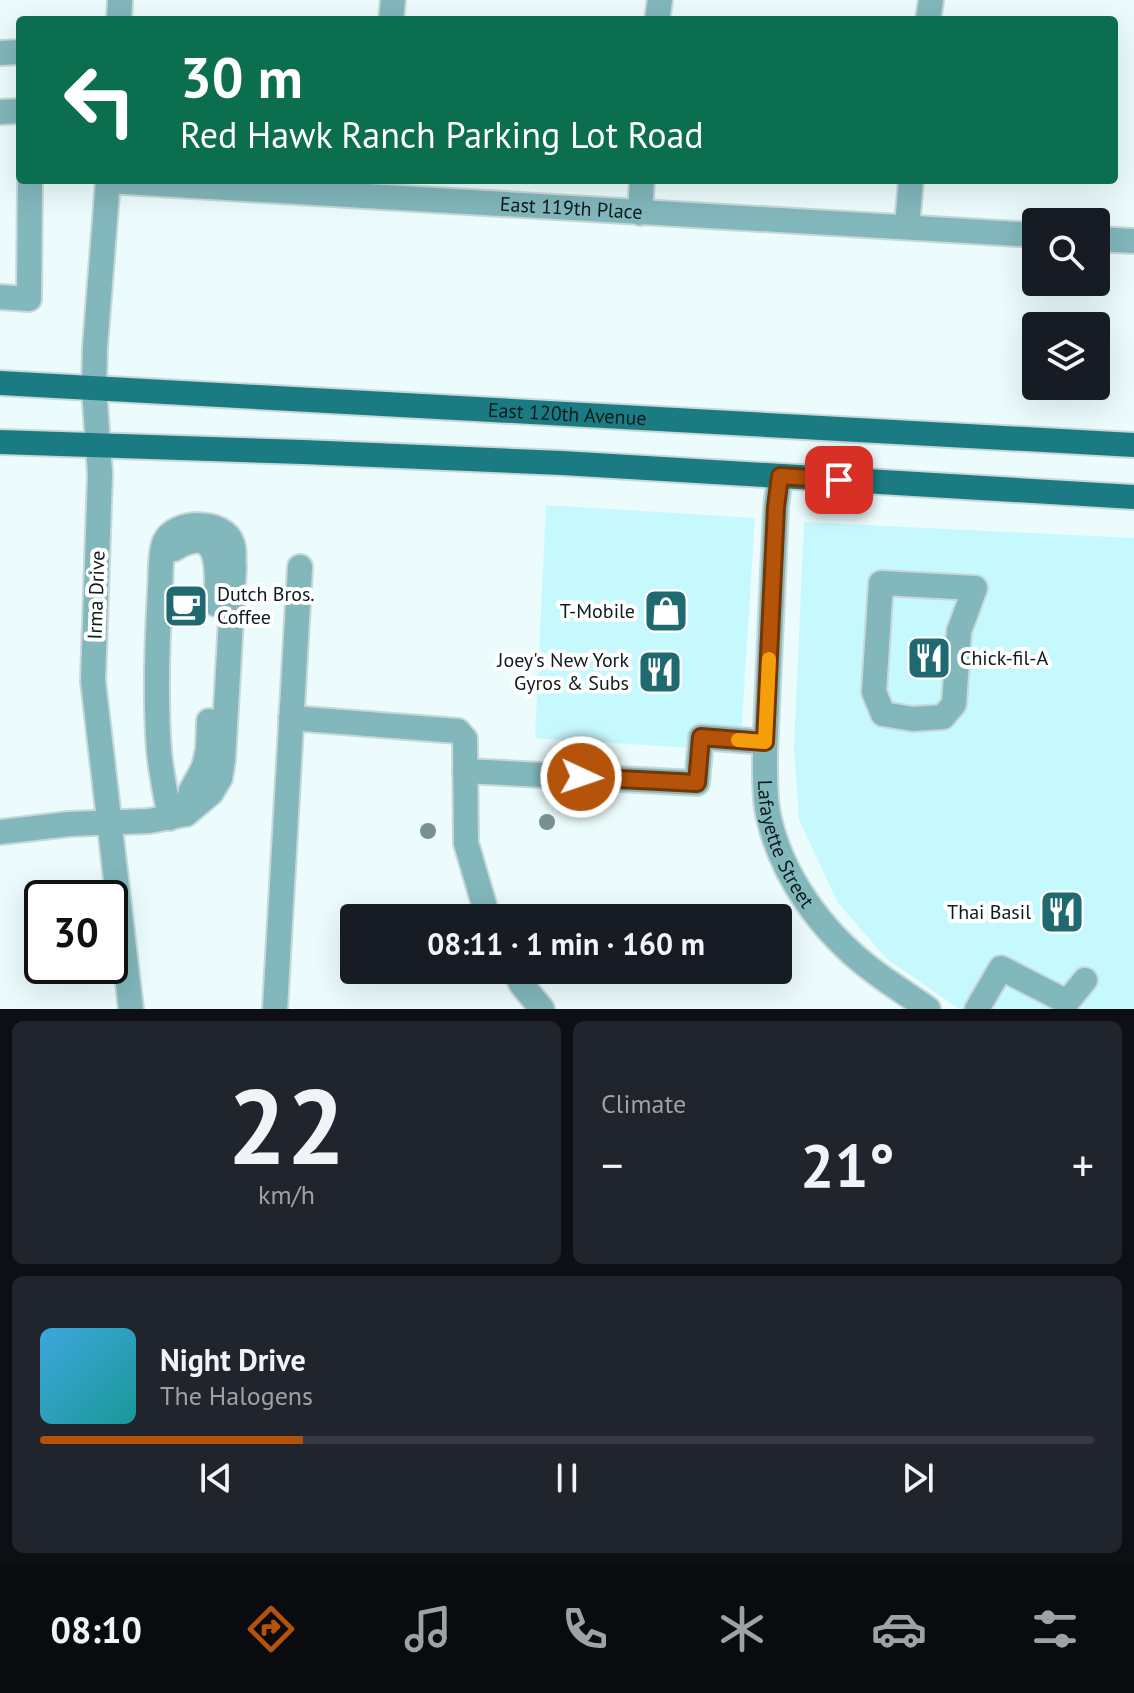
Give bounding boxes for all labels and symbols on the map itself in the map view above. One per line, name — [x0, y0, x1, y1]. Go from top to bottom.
street label: East 119th Place — [499, 191, 643, 225]
street label: East 120th Avenue — [487, 397, 647, 431]
pin — [805, 446, 873, 514]
street label: Irma Drive — [81, 550, 111, 640]
place label: Dutch Bros. Coffee — [217, 581, 315, 630]
cafe icon: Dutch Bros. Coffee — [162, 582, 210, 630]
shop icon: T-Mobile — [642, 587, 690, 635]
place label: T-Mobile — [560, 598, 635, 624]
restaurant icon: Chick-fil-A — [905, 634, 953, 682]
place label: Chick-fil-A — [960, 645, 1048, 671]
place label: Joey's New York Gyros & Subs — [497, 647, 629, 696]
restaurant icon: Joey's New York Gyros & Subs — [636, 648, 684, 696]
position arrow — [539, 735, 623, 819]
street label: Lafayette Street — [752, 779, 820, 913]
speed limit sign: 30 — [24, 880, 128, 984]
restaurant icon: Thai Basil — [1038, 888, 1086, 936]
place label: Thai Basil — [947, 899, 1031, 925]

